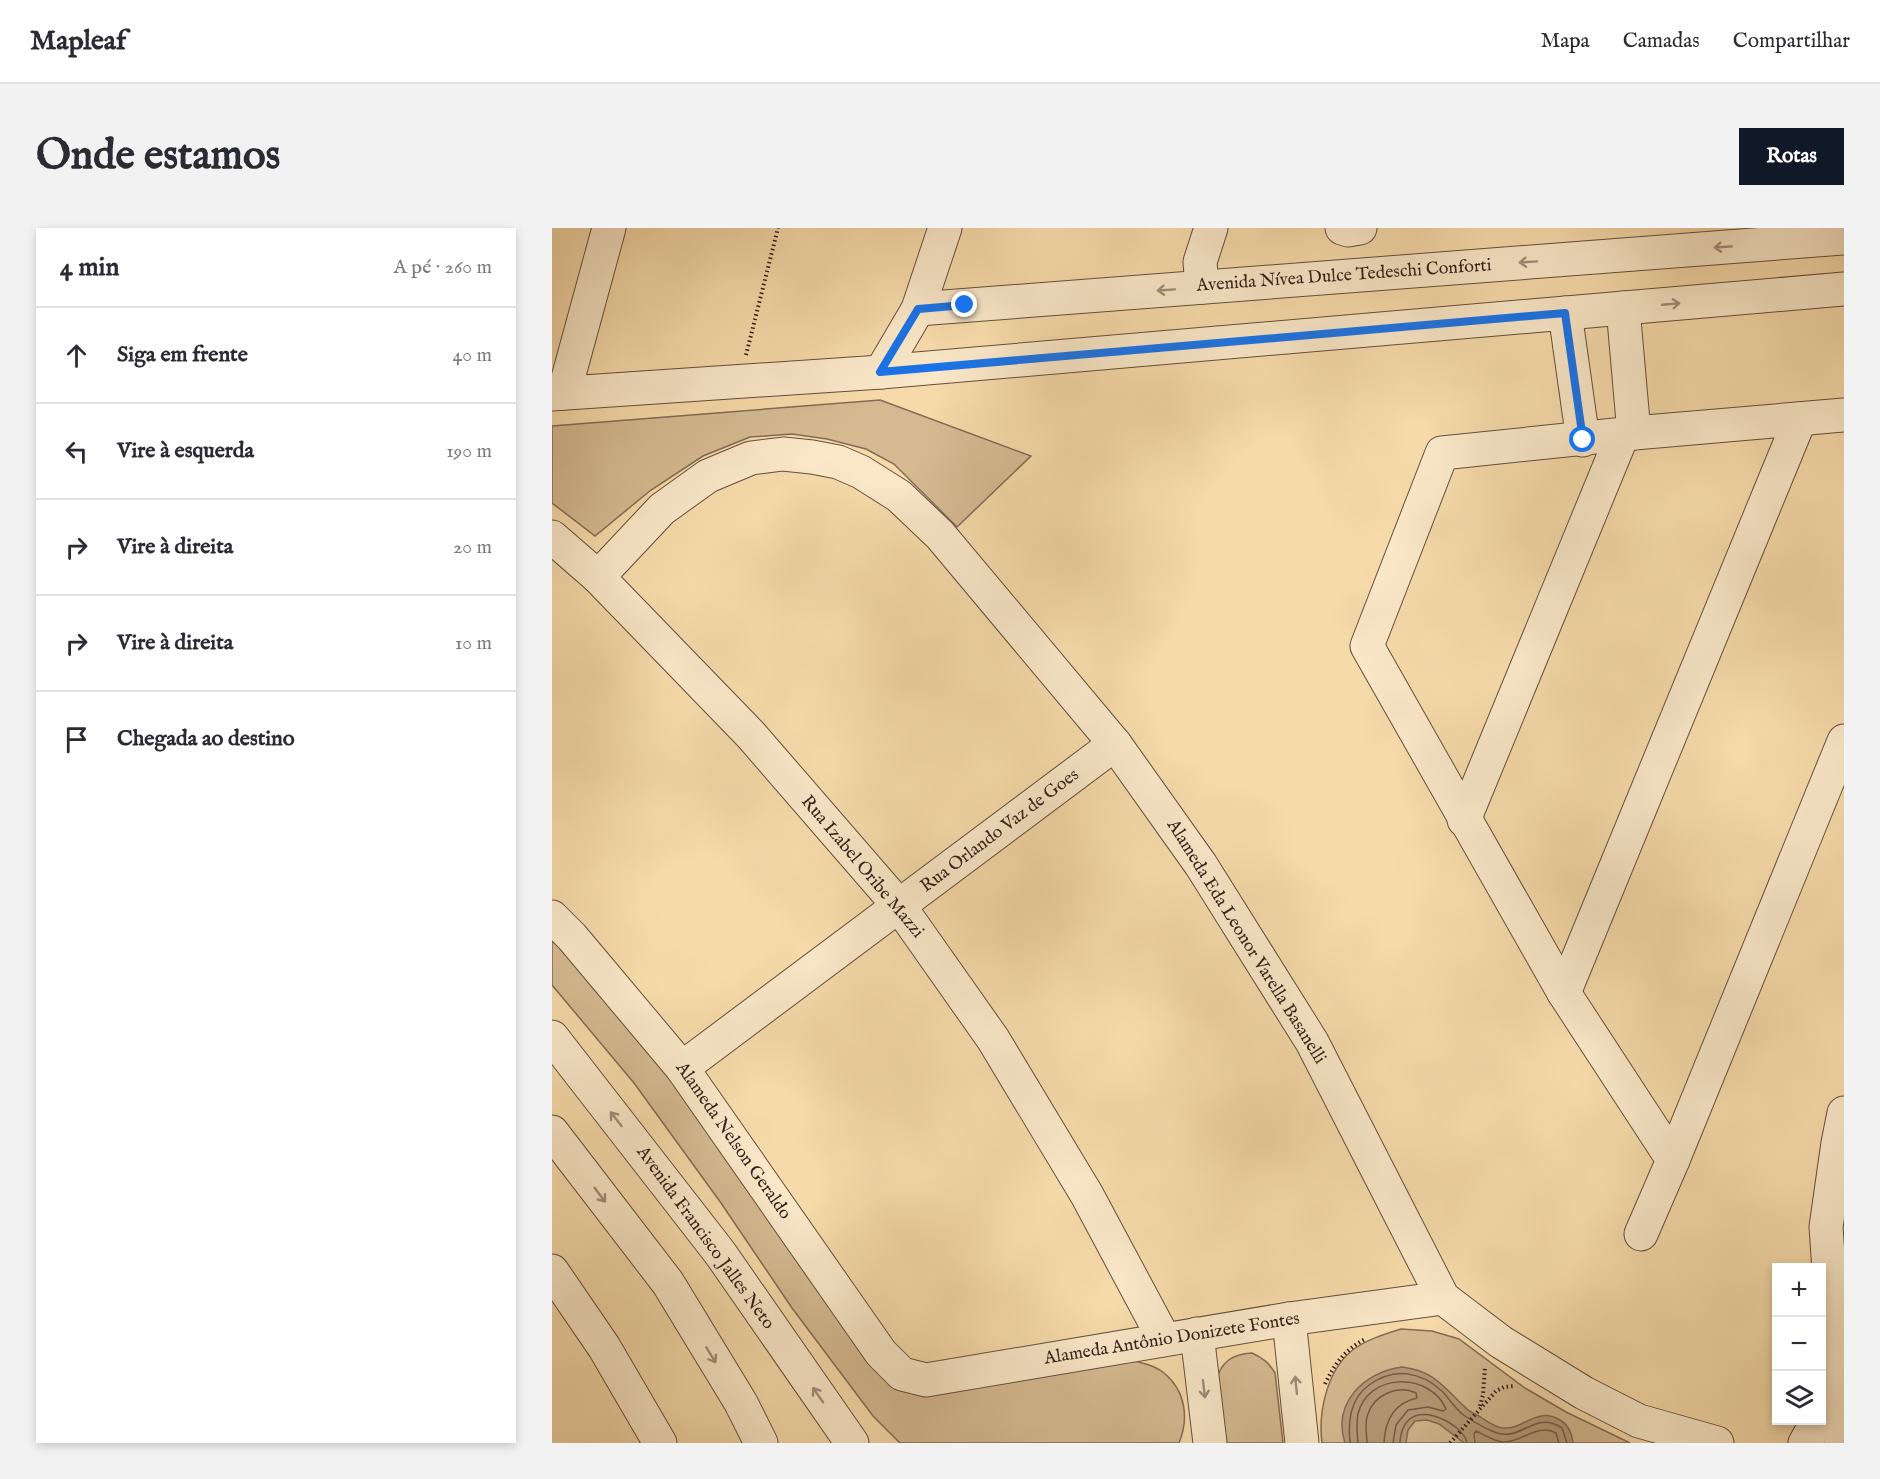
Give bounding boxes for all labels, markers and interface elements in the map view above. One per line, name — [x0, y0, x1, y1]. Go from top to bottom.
text: Mapleaf — [30, 24, 126, 59]
text: Mapa — [1540, 28, 1590, 55]
text: Camadas — [1623, 28, 1700, 55]
text: Compartilhar — [1733, 28, 1850, 55]
button: Rotas — [1739, 128, 1844, 185]
text: Onde estamos — [36, 130, 280, 183]
one-way arrow — [1713, 242, 1733, 253]
text: 4 min — [60, 251, 119, 284]
street label: Avenida Nívea Dulce Tedeschi Conforti — [1195, 254, 1492, 298]
text: A pé · 260 m — [393, 255, 492, 280]
one-way arrow — [1519, 257, 1539, 268]
one-way arrow — [1157, 285, 1177, 296]
route end — [951, 291, 977, 317]
one-way arrow — [1661, 298, 1681, 309]
icon: ahead — [60, 339, 93, 372]
text: Siga em frente — [117, 341, 248, 369]
text: 40 m — [453, 343, 492, 368]
route start — [1569, 426, 1595, 452]
icon: left — [60, 435, 93, 468]
text: Vire à esquerda — [117, 437, 254, 465]
text: 190 m — [446, 439, 492, 464]
icon: right — [60, 531, 93, 564]
text: Vire à direita — [117, 533, 233, 561]
text: 20 m — [453, 535, 492, 560]
icon: right — [60, 627, 93, 660]
text: Vire à direita — [117, 629, 233, 657]
text: 10 m — [455, 631, 492, 656]
icon: arrive — [60, 723, 93, 756]
text: Chegada ao destino — [117, 725, 295, 753]
street label: Rua Orlando Vaz de Goes — [916, 764, 1084, 898]
street label: Rua Izabel Oribe Mazzi — [795, 791, 929, 943]
street label: Alameda Eda Leonor Varella Basanelli — [1161, 815, 1331, 1069]
street label: Alameda Nelson Geraldo — [669, 1057, 796, 1225]
one-way arrow — [610, 1112, 623, 1128]
street label: Avenida Francisco Jalles Neto — [630, 1141, 779, 1334]
one-way arrow — [594, 1187, 607, 1203]
map controls — [1772, 1263, 1826, 1425]
button: + — [1772, 1263, 1826, 1317]
street label: Alameda Antônio Donizete Fontes — [1042, 1307, 1301, 1371]
button: − — [1772, 1317, 1826, 1371]
one-way arrow — [706, 1346, 718, 1363]
button: layers — [1772, 1371, 1826, 1425]
one-way arrow — [1290, 1375, 1301, 1395]
one-way arrow — [1199, 1378, 1210, 1398]
one-way arrow — [812, 1388, 824, 1404]

